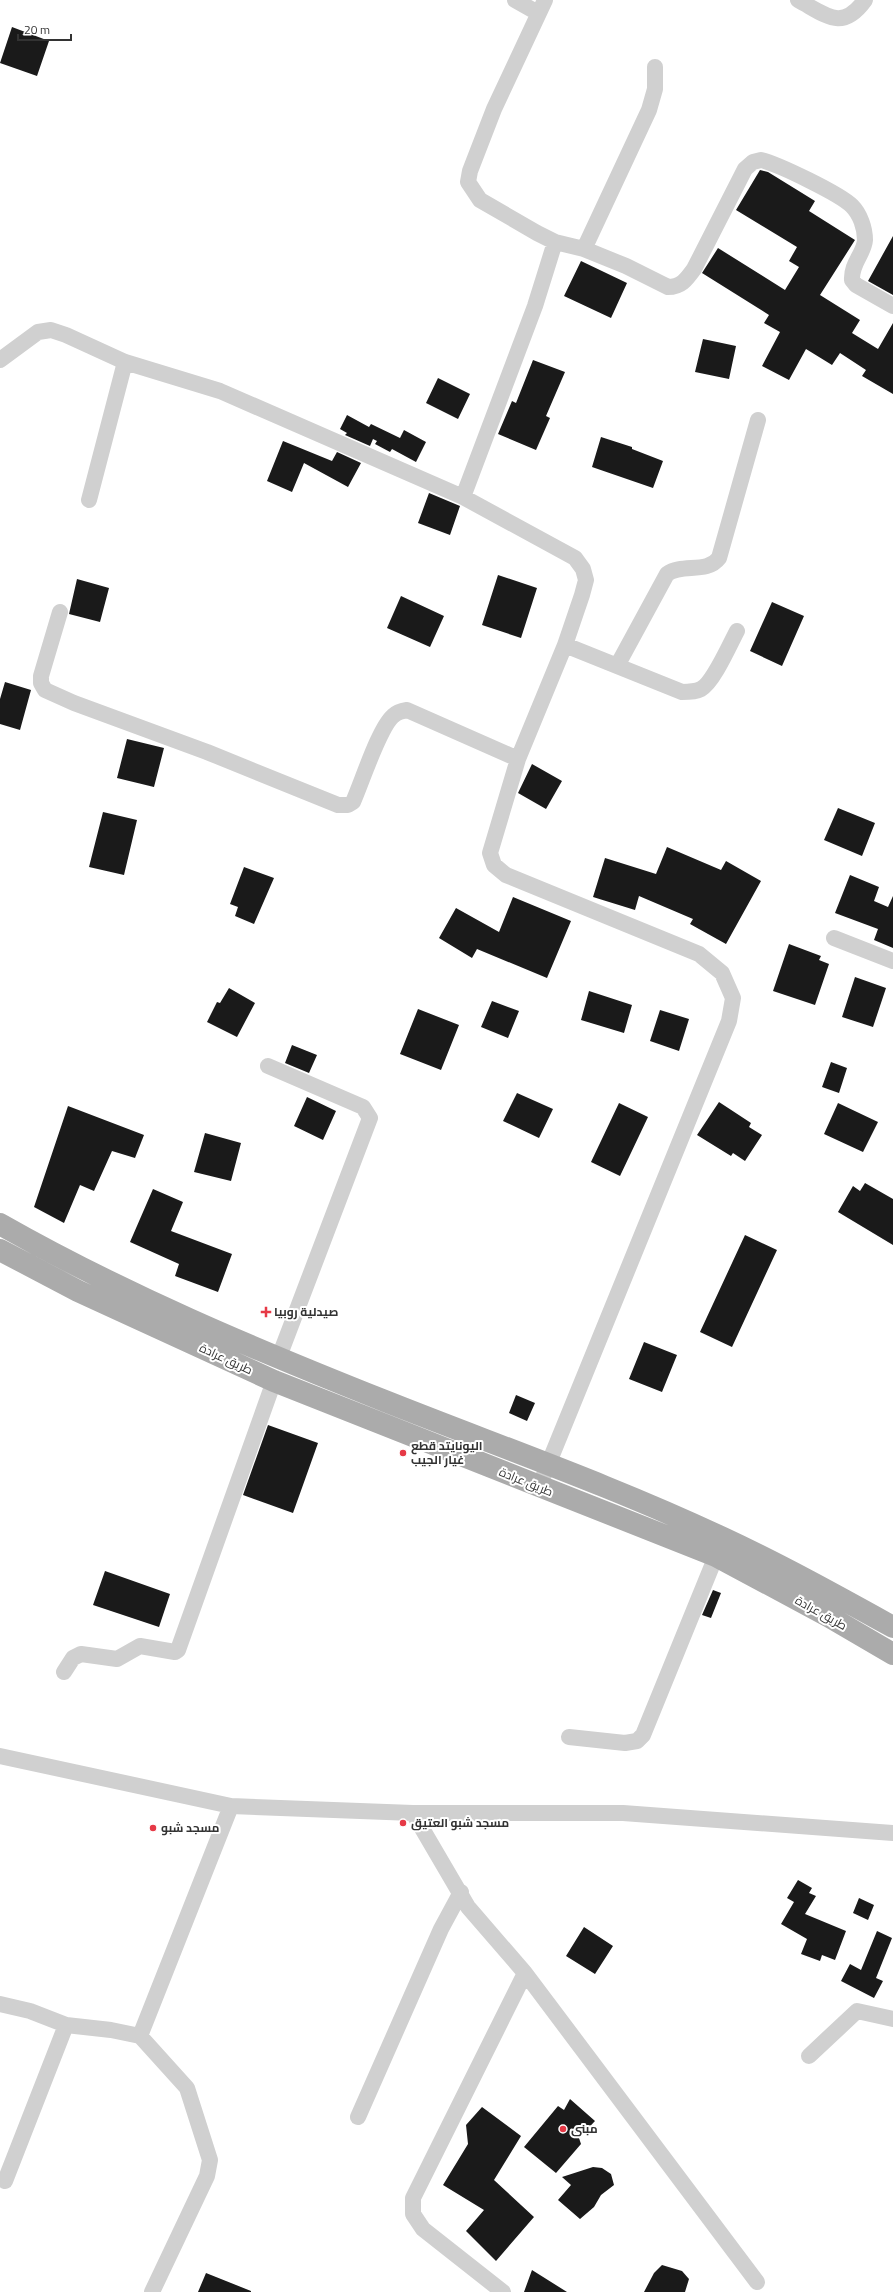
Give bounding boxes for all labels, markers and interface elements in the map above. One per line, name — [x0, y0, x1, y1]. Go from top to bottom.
scale bar — [18, 16, 71, 42]
text: 20 m — [24, 20, 50, 39]
place label: صيدلية روبيا — [274, 1302, 338, 1321]
marker: صيدلية روبيا — [261, 1307, 271, 1317]
street label: طريق عرادة — [196, 1338, 256, 1379]
place label: اليونايتد قطع غيار الجيب — [411, 1436, 483, 1469]
marker: اليونايتد قطع غيار الجيب — [398, 1448, 408, 1458]
street label: طريق عرادة — [496, 1462, 556, 1501]
street label: طريق عرادة — [792, 1590, 851, 1635]
place label: مسجد شبو العتيق — [411, 1813, 509, 1832]
place label: مسجد شبو — [161, 1818, 220, 1837]
marker: مسجد شبو العتيق — [398, 1818, 408, 1828]
marker: مسجد شبو — [148, 1823, 158, 1833]
place label: مبنى — [571, 2119, 598, 2138]
marker: مبنى — [558, 2124, 568, 2134]

